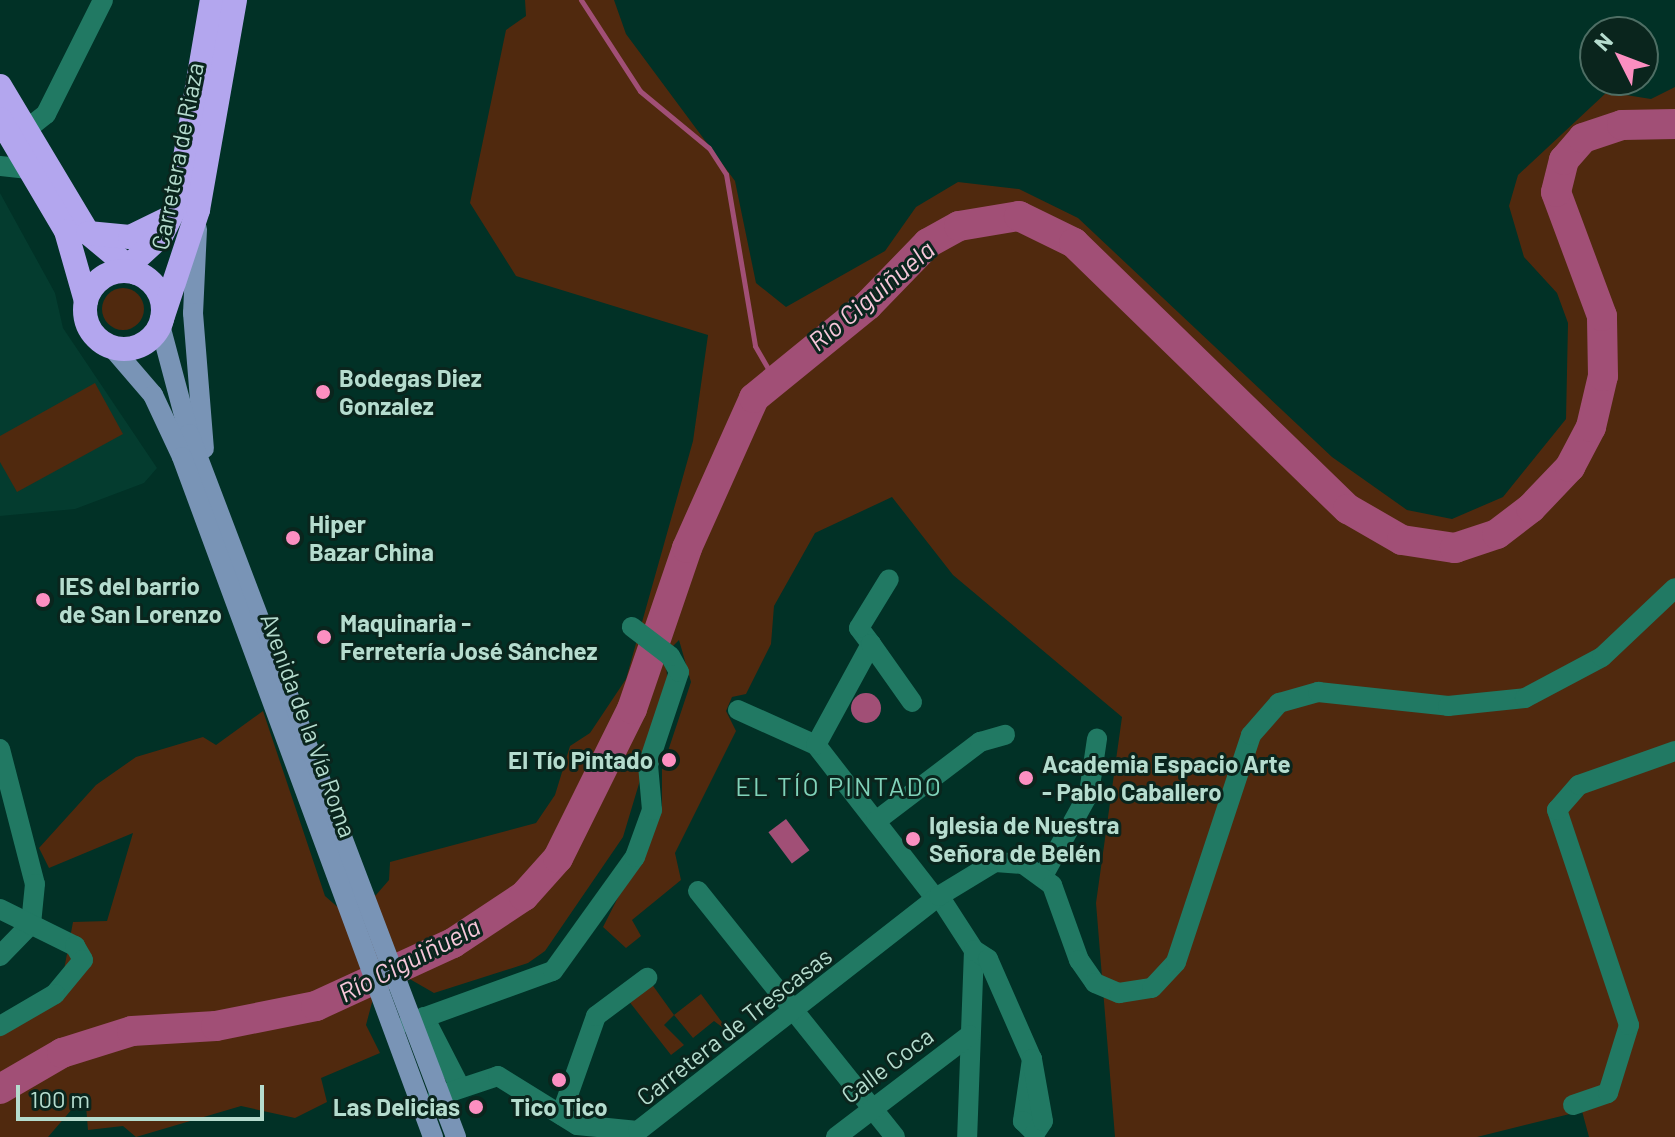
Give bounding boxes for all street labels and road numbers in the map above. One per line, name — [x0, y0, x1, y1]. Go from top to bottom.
street label: Carretera de Riaza — [145, 60, 209, 252]
street label: Avenida de la Vía Roma — [255, 609, 363, 841]
street label: Carretera de Trescasas — [631, 941, 837, 1111]
street label: Calle Coca — [835, 1021, 939, 1109]

